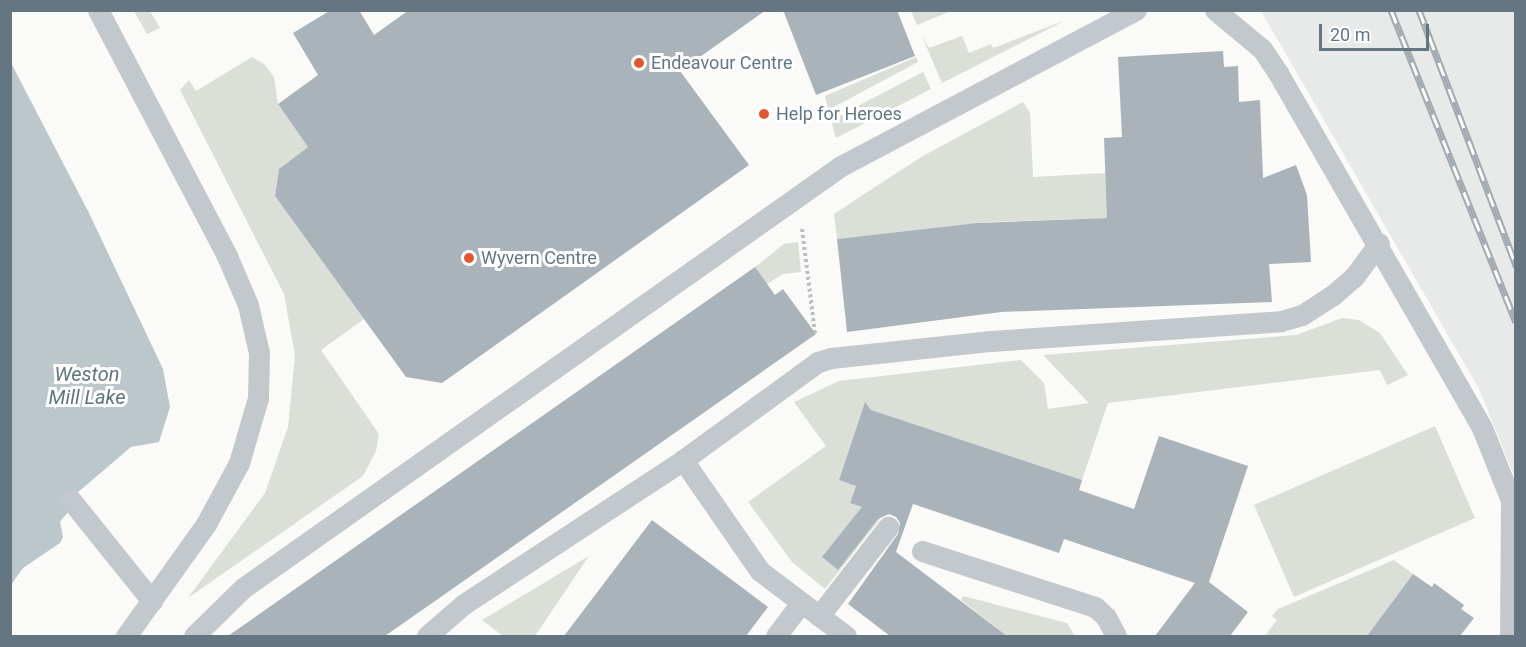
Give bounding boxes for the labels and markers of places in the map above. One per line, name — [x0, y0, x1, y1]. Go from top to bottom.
place label: Endeavour Centre — [651, 52, 792, 74]
marker: Endeavour Centre — [632, 56, 646, 70]
place label: Help for Heroes — [776, 103, 902, 125]
marker: Help for Heroes — [757, 107, 771, 121]
place label: Wyvern Centre — [481, 247, 597, 269]
marker: Wyvern Centre — [462, 251, 476, 265]

